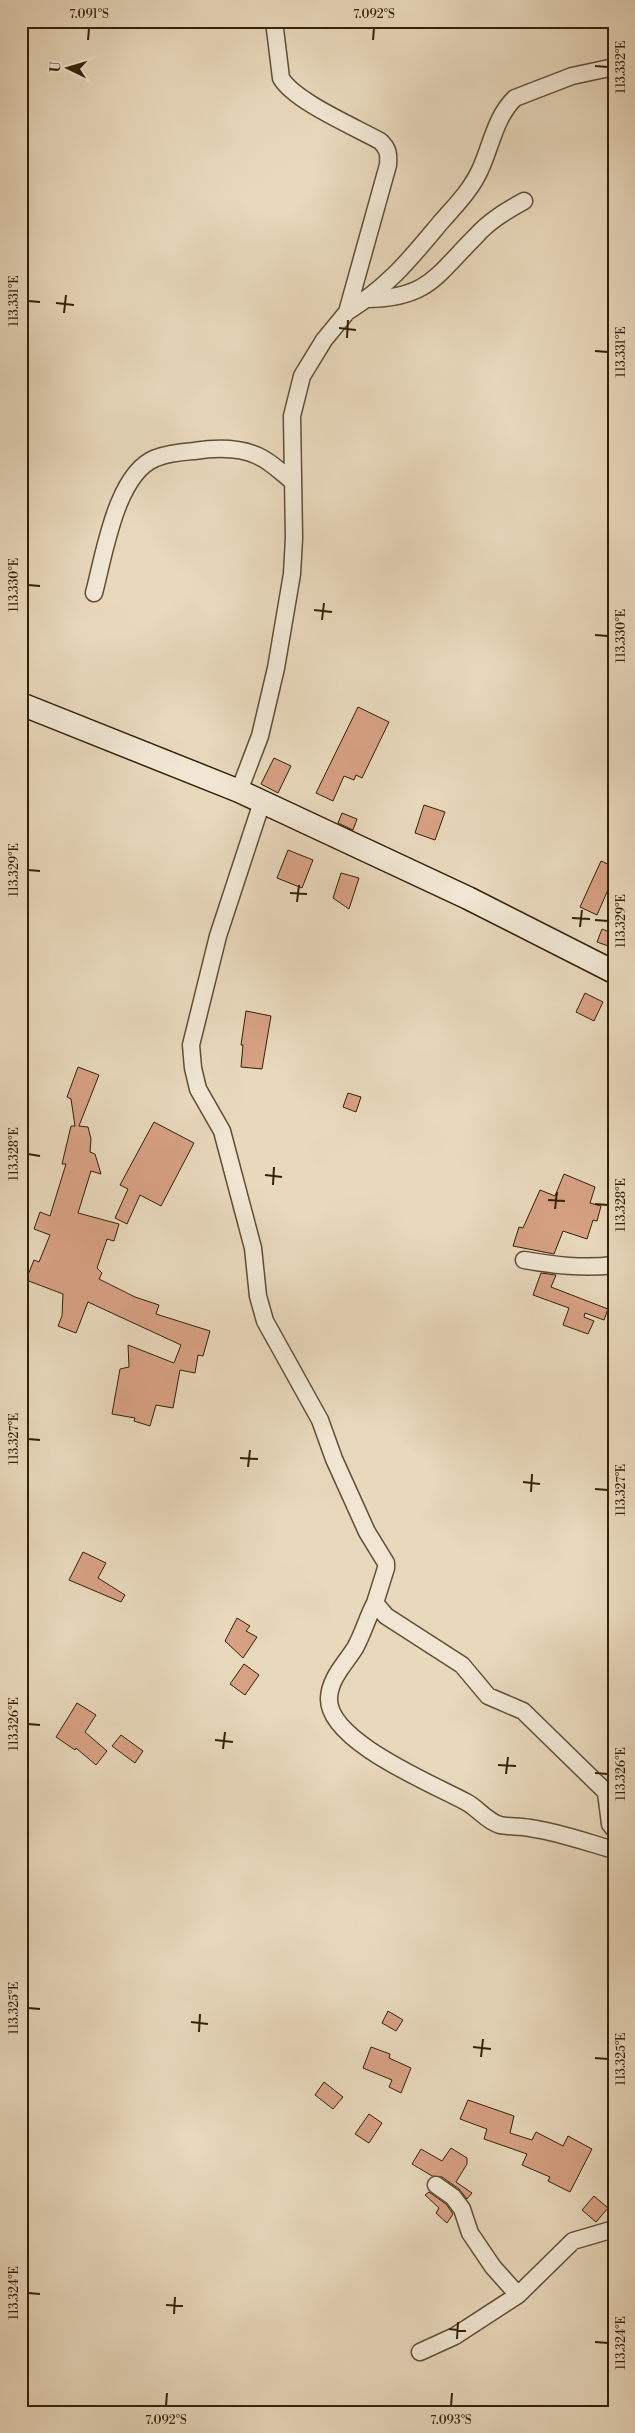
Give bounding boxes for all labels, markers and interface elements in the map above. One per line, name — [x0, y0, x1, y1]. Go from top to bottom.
text: 7.091°S — [69, 7, 109, 22]
text: 7.092°S — [353, 7, 395, 22]
text: 113.332°E — [614, 41, 629, 93]
north arrow — [42, 42, 92, 92]
text: U — [47, 61, 65, 73]
text: 113.331°E — [7, 276, 22, 326]
text: 113.331°E — [614, 327, 629, 377]
text: 113.330°E — [7, 558, 22, 612]
text: 113.330°E — [614, 609, 629, 663]
text: 113.329°E — [7, 843, 22, 897]
text: 113.329°E — [614, 894, 629, 948]
text: 113.328°E — [7, 1127, 22, 1181]
text: 113.328°E — [614, 1178, 629, 1232]
text: 113.327°E — [7, 1413, 22, 1465]
text: 113.327°E — [614, 1464, 629, 1516]
text: 113.326°E — [7, 1697, 22, 1751]
text: 113.326°E — [614, 1747, 629, 1801]
text: 113.325°E — [7, 1982, 22, 2034]
text: 113.325°E — [614, 2033, 629, 2085]
text: 113.324°E — [7, 2266, 22, 2320]
text: 113.324°E — [614, 2316, 629, 2370]
text: 7.092°S — [145, 2413, 187, 2428]
text: 7.093°S — [430, 2413, 472, 2428]

